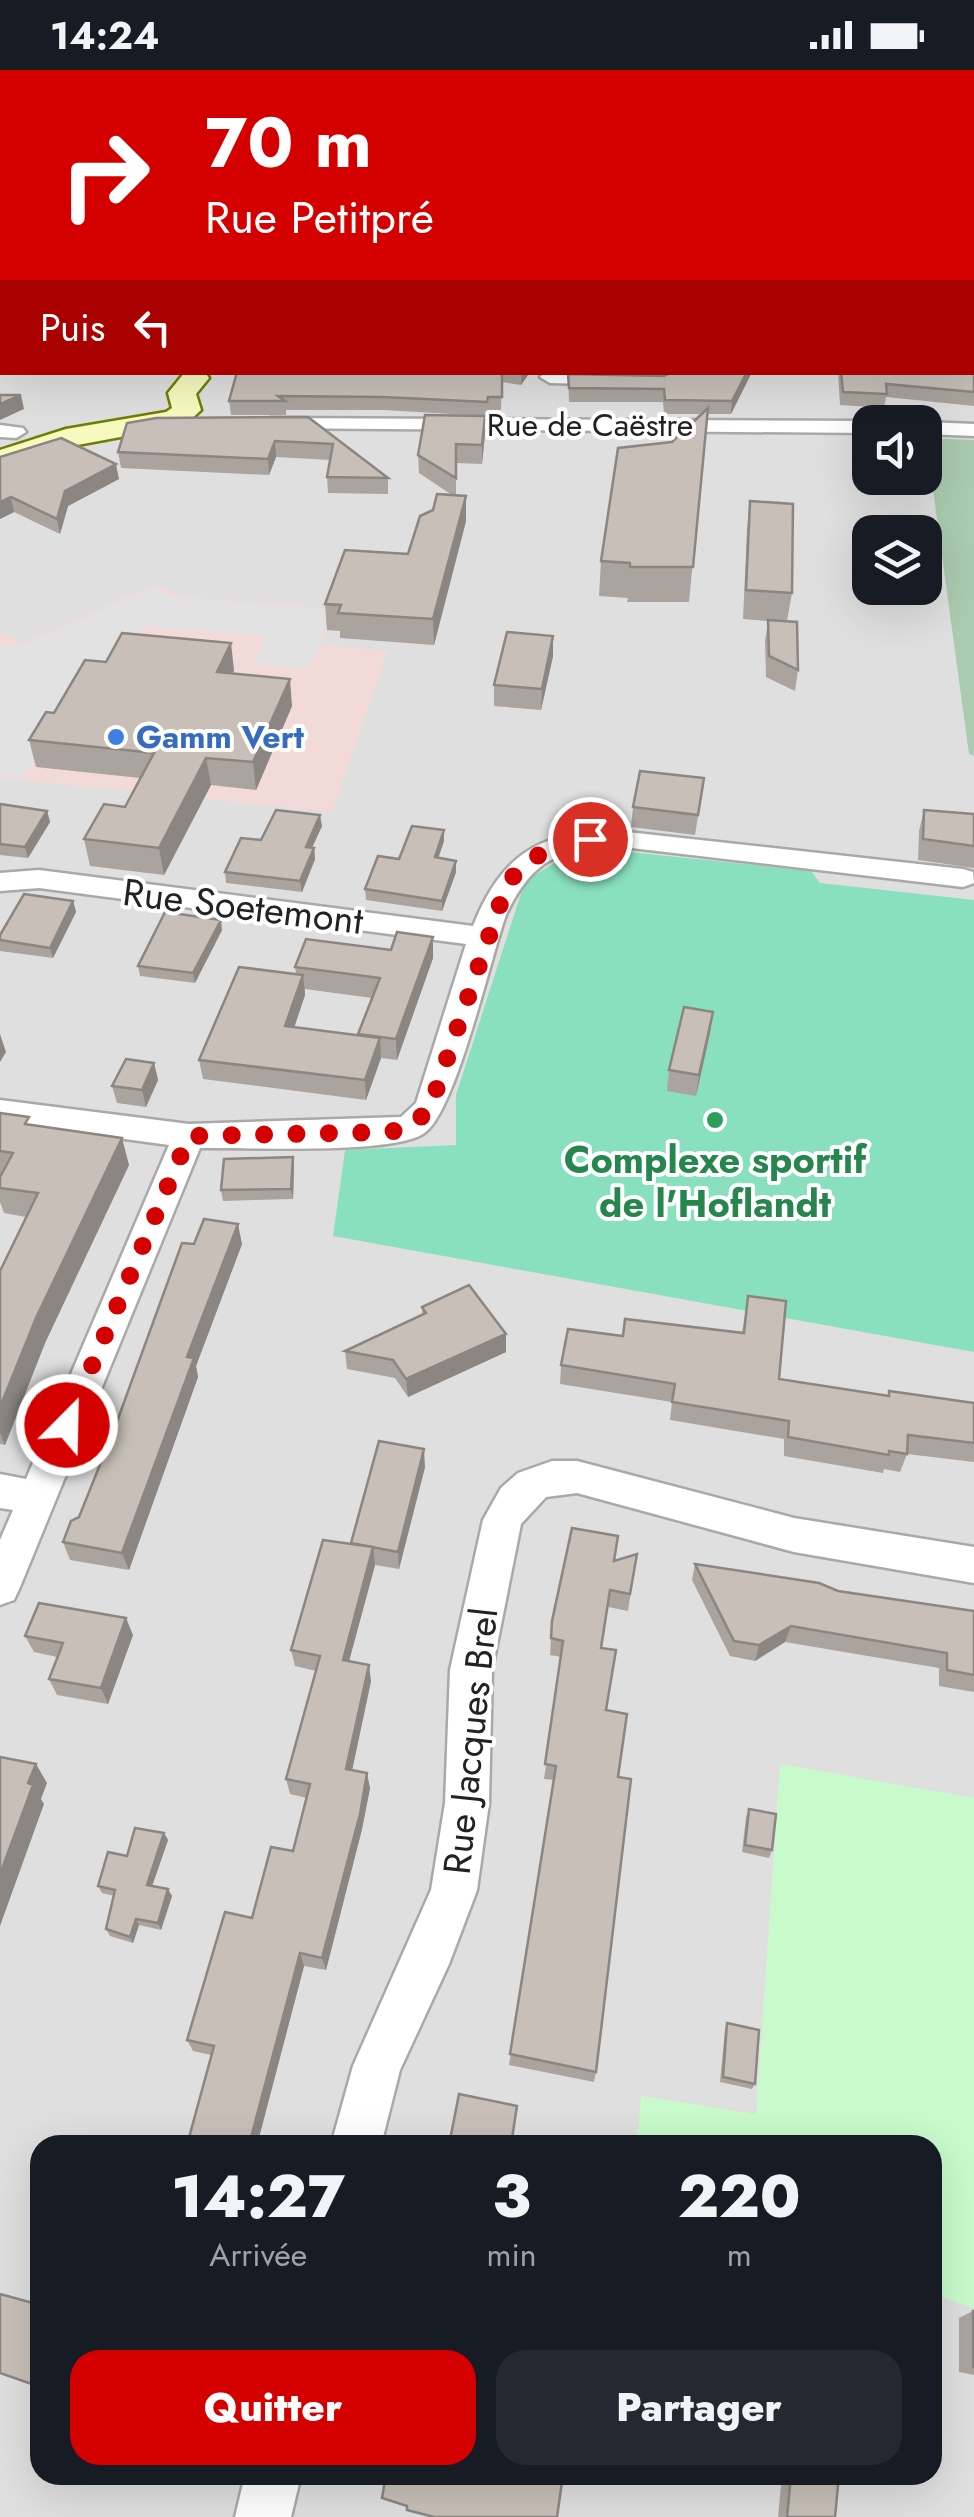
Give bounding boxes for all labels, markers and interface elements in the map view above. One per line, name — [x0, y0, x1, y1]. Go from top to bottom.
text: 14:24 — [50, 8, 160, 63]
text: 70 m — [205, 92, 372, 193]
icon: right — [40, 110, 170, 240]
text: Rue Petitpré — [205, 185, 434, 250]
text: Puis — [40, 300, 105, 355]
icon: left — [125, 300, 180, 355]
street label: Rue de Caëstre — [487, 402, 693, 448]
map controls — [852, 405, 942, 605]
button: sound — [852, 405, 942, 495]
button: layers — [852, 515, 942, 605]
place label: Gamm Vert — [136, 714, 305, 760]
marker: Gamm Vert — [105, 726, 127, 748]
pin — [548, 797, 633, 882]
icon: arrive — [563, 812, 618, 867]
street label: Rue Soetemont — [120, 864, 366, 948]
marker: Complexe sportif de l'Hoflandt — [704, 1109, 726, 1131]
place label: Complexe sportif de l'Hoflandt — [564, 1132, 868, 1231]
position arrow — [15, 1373, 119, 1477]
street label: Rue Jacques Brel — [429, 1605, 511, 1877]
text: 14:27 — [171, 2153, 345, 2240]
text: 3 — [492, 2153, 531, 2240]
text: 220 — [678, 2153, 801, 2240]
text: Arrivée — [209, 2232, 307, 2278]
text: min — [486, 2232, 537, 2278]
text: m — [727, 2232, 752, 2278]
button: Quitter — [70, 2350, 476, 2465]
button: Partager — [496, 2350, 902, 2465]

